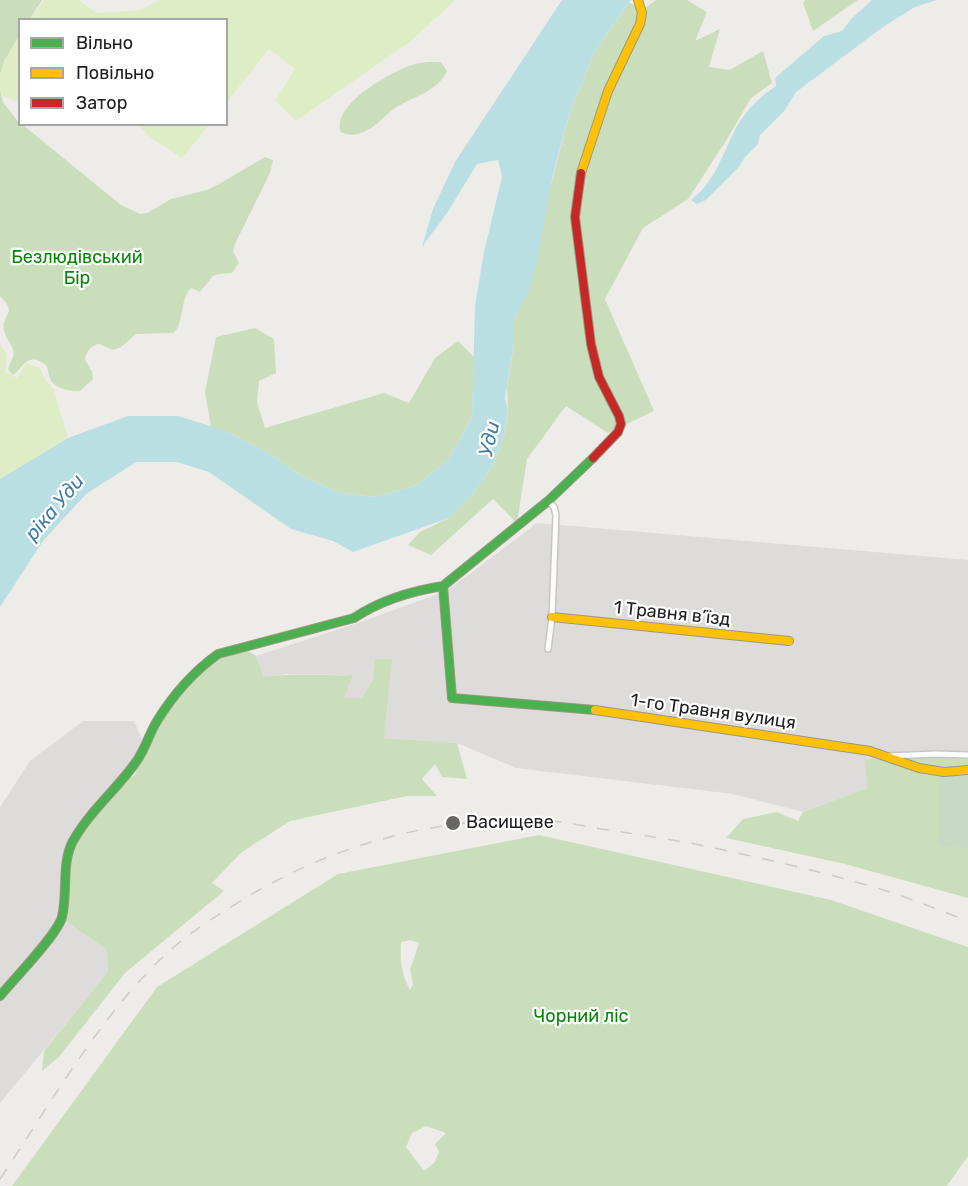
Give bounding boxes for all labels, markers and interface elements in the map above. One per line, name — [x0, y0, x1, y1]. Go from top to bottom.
legend — [18, 18, 228, 126]
text: Вільно — [76, 32, 133, 54]
text: Повільно — [76, 62, 154, 84]
text: Затор — [76, 92, 127, 114]
park label: Безлюдівський Бір — [11, 247, 143, 290]
water label: Уди — [474, 419, 506, 459]
water label: ріка Уди — [20, 470, 90, 546]
street label: 1 Травня в’їзд — [613, 597, 731, 631]
street label: 1-го Травня вулиця — [629, 690, 797, 734]
place label: Васищеве — [466, 812, 554, 834]
marker: Васищеве — [444, 814, 462, 832]
park label: Чорний ліс — [534, 1006, 628, 1028]

